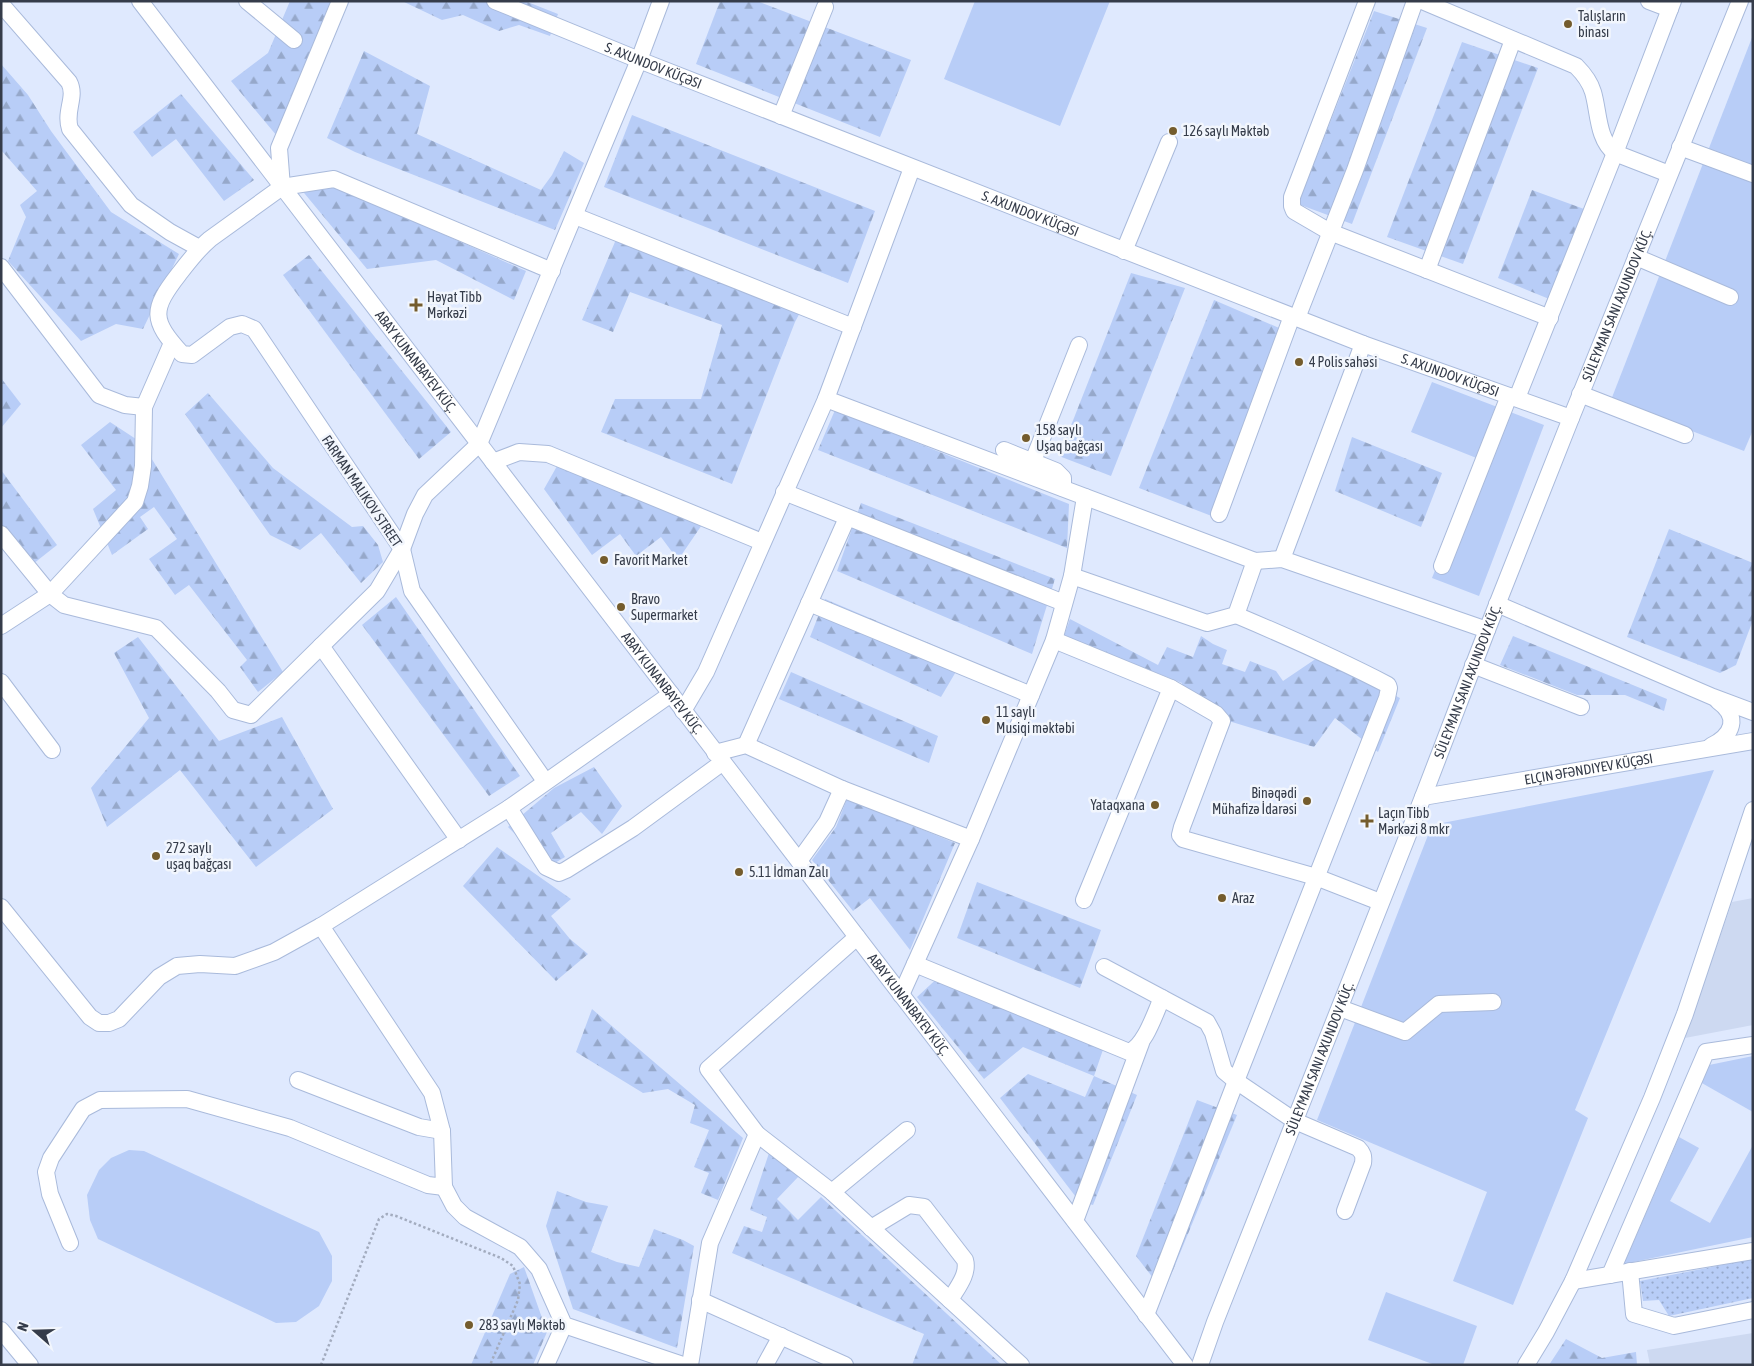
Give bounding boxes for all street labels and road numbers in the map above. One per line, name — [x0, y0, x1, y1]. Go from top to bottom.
street label: S. AXUNDOV KÜÇƏSI — [603, 39, 704, 92]
street label: S. AXUNDOV KÜÇƏSI — [980, 187, 1081, 240]
street label: SÜLEYMAN SANI AXUNDOV KÜÇ. — [1579, 226, 1655, 384]
street label: ABAY KUNANBAYEV KÜÇ. — [372, 307, 460, 416]
street label: S. AXUNDOV KÜÇƏSI — [1399, 350, 1501, 400]
street label: FARMAN MALIKOV STREET — [319, 432, 405, 550]
street label: SÜLEYMAN SANI AXUNDOV KÜÇ. — [1431, 602, 1504, 760]
street label: ABAY KUNANBAYEV KÜÇ. — [618, 629, 707, 737]
street label: ELÇIN ƏFƏNDIYEV KÜÇƏSI — [1523, 750, 1654, 788]
street label: ABAY KUNANBAYEV KÜÇ. — [865, 950, 953, 1059]
street label: SÜLEYMAN SANI AXUNDOV KÜÇ. — [1282, 980, 1357, 1137]

